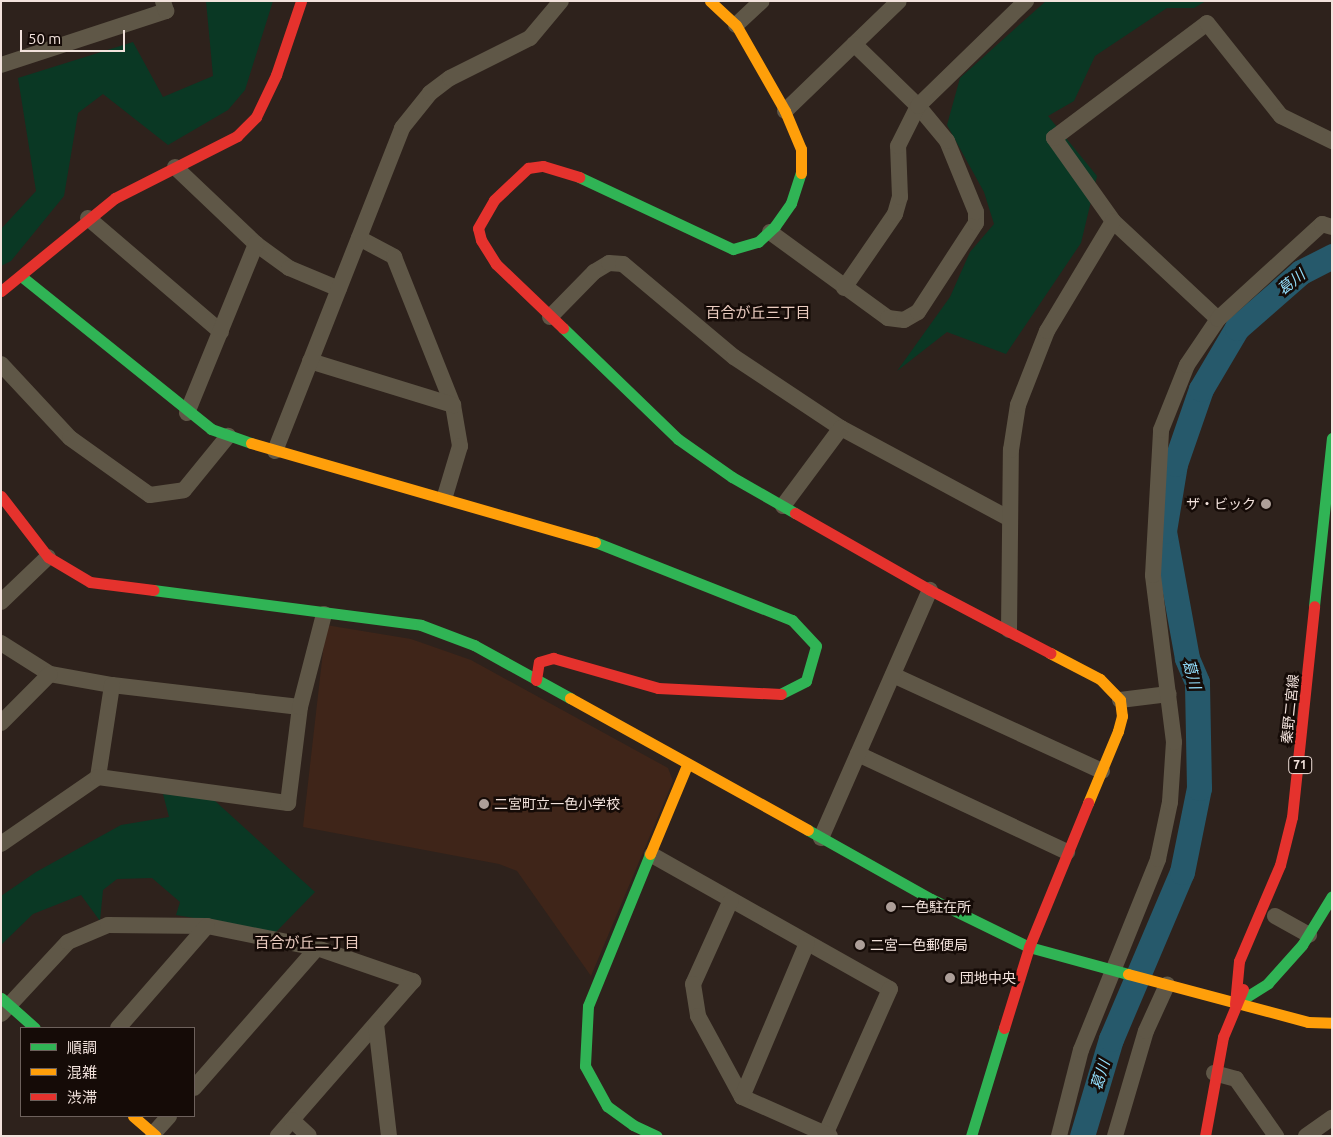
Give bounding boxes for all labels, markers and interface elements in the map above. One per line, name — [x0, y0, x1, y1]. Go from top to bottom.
scale bar — [22, 20, 128, 52]
text: 50 m — [28, 30, 61, 47]
water label: 葛川 — [1274, 266, 1308, 298]
district label: 百合が丘三丁目 — [706, 304, 810, 322]
place label: ザ・ビック — [1186, 496, 1256, 512]
marker: ザ・ビック — [1260, 498, 1272, 510]
water label: 葛川 — [1179, 657, 1205, 691]
street label: 秦野二宮線 — [1278, 673, 1302, 745]
road number: 71 — [1288, 756, 1312, 774]
place label: 二宮町立一色小学校 — [494, 796, 620, 812]
marker: 二宮町立一色小学校 — [478, 798, 490, 810]
place label: 一色駐在所 — [901, 899, 971, 915]
marker: 一色駐在所 — [885, 901, 897, 913]
district label: 百合が丘二丁目 — [255, 934, 359, 952]
place label: 二宮一色郵便局 — [870, 937, 968, 953]
marker: 二宮一色郵便局 — [854, 939, 866, 951]
place label: 団地中央 — [960, 970, 1016, 986]
marker: 団地中央 — [944, 972, 956, 984]
legend — [20, 1027, 195, 1117]
text: 順調 — [67, 1039, 97, 1056]
water label: 葛川 — [1087, 1058, 1113, 1092]
text: 混雑 — [67, 1064, 97, 1081]
text: 渋滞 — [67, 1089, 97, 1106]

